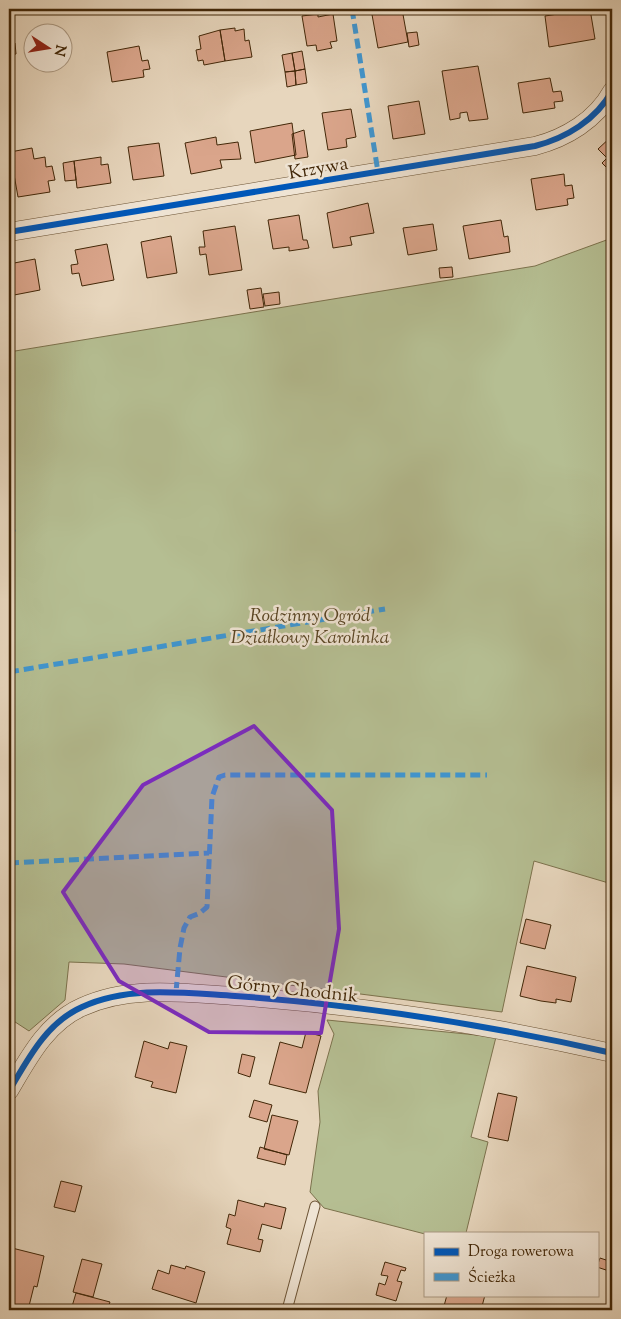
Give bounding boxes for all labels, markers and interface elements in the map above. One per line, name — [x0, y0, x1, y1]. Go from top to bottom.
north arrow — [22, 22, 72, 72]
text: N — [48, 43, 70, 58]
street label: Krzywa — [286, 151, 351, 188]
park label: Rodzinny Ogród Działkowy Karolinka — [231, 603, 389, 652]
street label: Górny Chodnik — [226, 970, 360, 1011]
legend — [424, 1232, 598, 1296]
text: Droga rowerowa — [468, 1242, 574, 1263]
text: Ścieżka — [468, 1266, 516, 1289]

